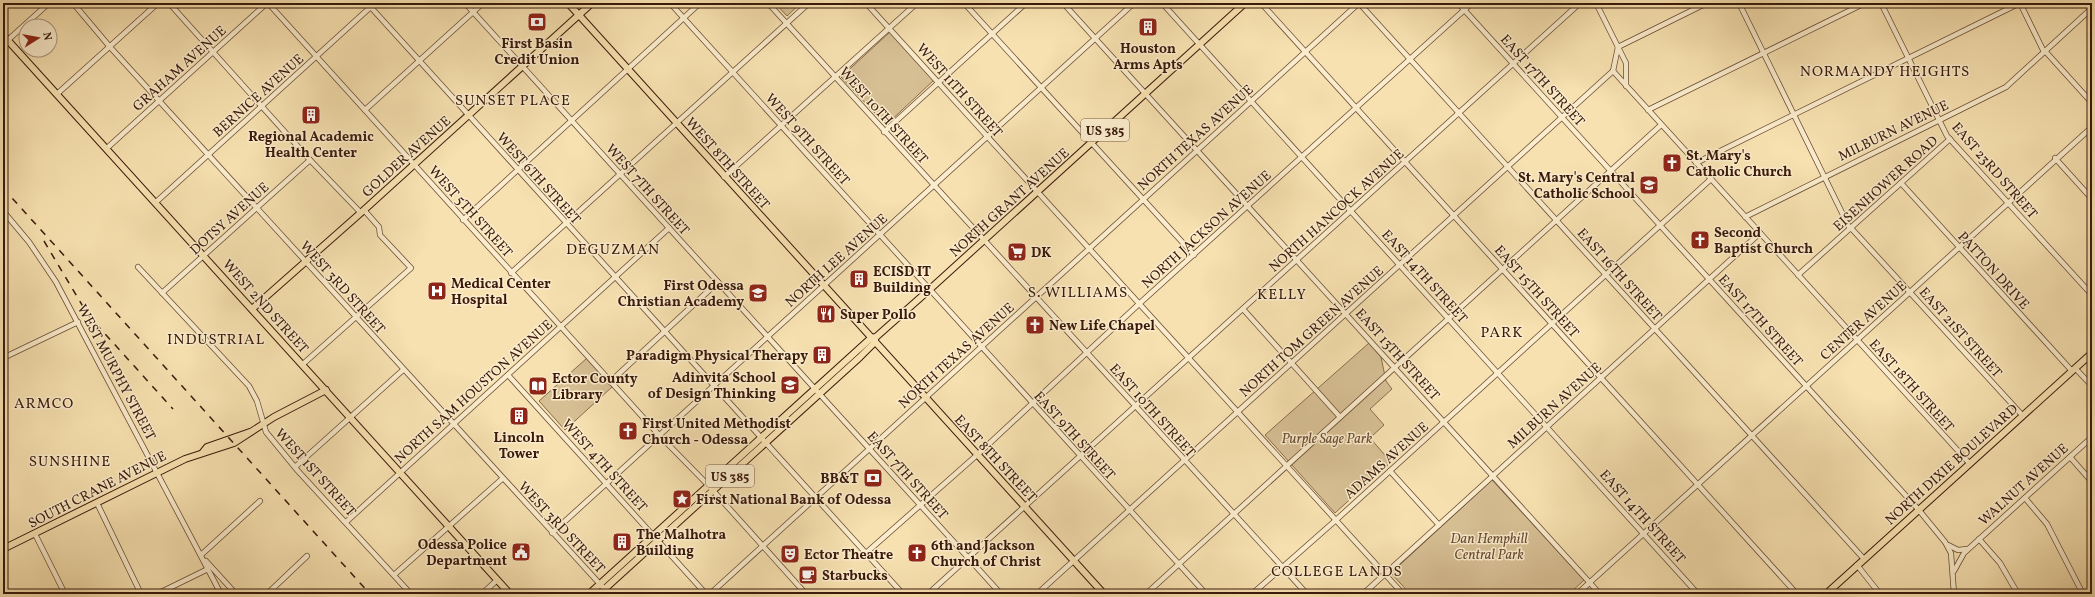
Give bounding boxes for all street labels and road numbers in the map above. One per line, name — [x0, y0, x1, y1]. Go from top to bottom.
street label: GRAHAM AVENUE — [129, 22, 231, 116]
street label: EAST 17TH STREET — [1495, 31, 1588, 131]
street label: WEST 11TH STREET — [912, 40, 1006, 142]
street label: BERNICE AVENUE — [209, 50, 309, 142]
street label: WEST 10TH STREET — [834, 63, 932, 169]
street label: NORTH TEXAS AVENUE — [1134, 81, 1258, 195]
street label: WEST 9TH STREET — [760, 90, 853, 190]
street label: MILBURN AVENUE — [1835, 96, 1952, 166]
street label: GOLDER AVENUE — [359, 112, 455, 202]
street label: WEST 8TH STREET — [680, 114, 773, 214]
road number: US 385 — [1081, 119, 1129, 141]
street label: EAST 23RD STREET — [1947, 119, 2041, 223]
street label: WEST 6TH STREET — [491, 129, 584, 229]
street label: EISENHOWER ROAD — [1830, 132, 1942, 236]
street label: WEST 7TH STREET — [601, 140, 693, 240]
street label: NORTH GRANT AVENUE — [946, 144, 1074, 262]
street label: NORTH HANCOCK AVENUE — [1265, 145, 1409, 277]
street label: WEST 5TH STREET — [424, 162, 516, 262]
street label: NORTH JACKSON AVENUE — [1138, 167, 1276, 294]
street label: DOTSY AVENUE — [186, 178, 274, 260]
street label: NORTH LEE AVENUE — [782, 210, 892, 312]
street label: EAST 16TH STREET — [1572, 224, 1666, 326]
street label: EAST 14TH STREET — [1377, 226, 1471, 328]
street label: PATTON DRIVE — [1953, 228, 2033, 314]
street label: WEST 3RD STREET — [295, 237, 389, 339]
street label: EAST 15TH STREET — [1489, 242, 1583, 342]
street label: WEST 2ND STREET — [218, 256, 312, 358]
street label: NORTH TOM GREEN AVENUE — [1236, 262, 1388, 402]
street label: EAST 17TH STREET — [1713, 271, 1806, 371]
street label: CENTER AVENUE — [1817, 277, 1911, 365]
street label: EAST 21ST STREET — [1914, 284, 2006, 382]
street label: NORTH TEXAS AVENUE — [895, 299, 1019, 413]
street label: WEST MURPHY STREET — [72, 301, 160, 444]
street label: EAST 13TH STREET — [1350, 305, 1443, 405]
street label: NORTH SAM HOUSTON AVENUE — [391, 316, 557, 468]
street label: EAST 18TH STREET — [1864, 335, 1958, 437]
street label: MILBURN AVENUE — [1504, 359, 1606, 454]
street label: EAST 10TH STREET — [1105, 360, 1199, 462]
street label: EAST 9TH STREET — [1029, 387, 1119, 485]
street label: NORTH DIXIE BOULEVARD — [1881, 400, 2023, 530]
street label: EAST 8TH STREET — [949, 411, 1041, 507]
street label: WEST 4TH STREET — [557, 415, 651, 517]
street label: ADAMS AVENUE — [1341, 418, 1433, 504]
street label: WEST 1ST STREET — [270, 425, 360, 521]
street label: EAST 7TH STREET — [862, 428, 952, 524]
street label: WALNUT AVENUE — [1975, 440, 2073, 531]
street label: SOUTH CRANE AVENUE — [25, 447, 170, 533]
road number: US 385 — [706, 465, 754, 487]
street label: EAST 14TH STREET — [1595, 466, 1689, 568]
street label: WEST 3RD STREET — [513, 478, 609, 578]

